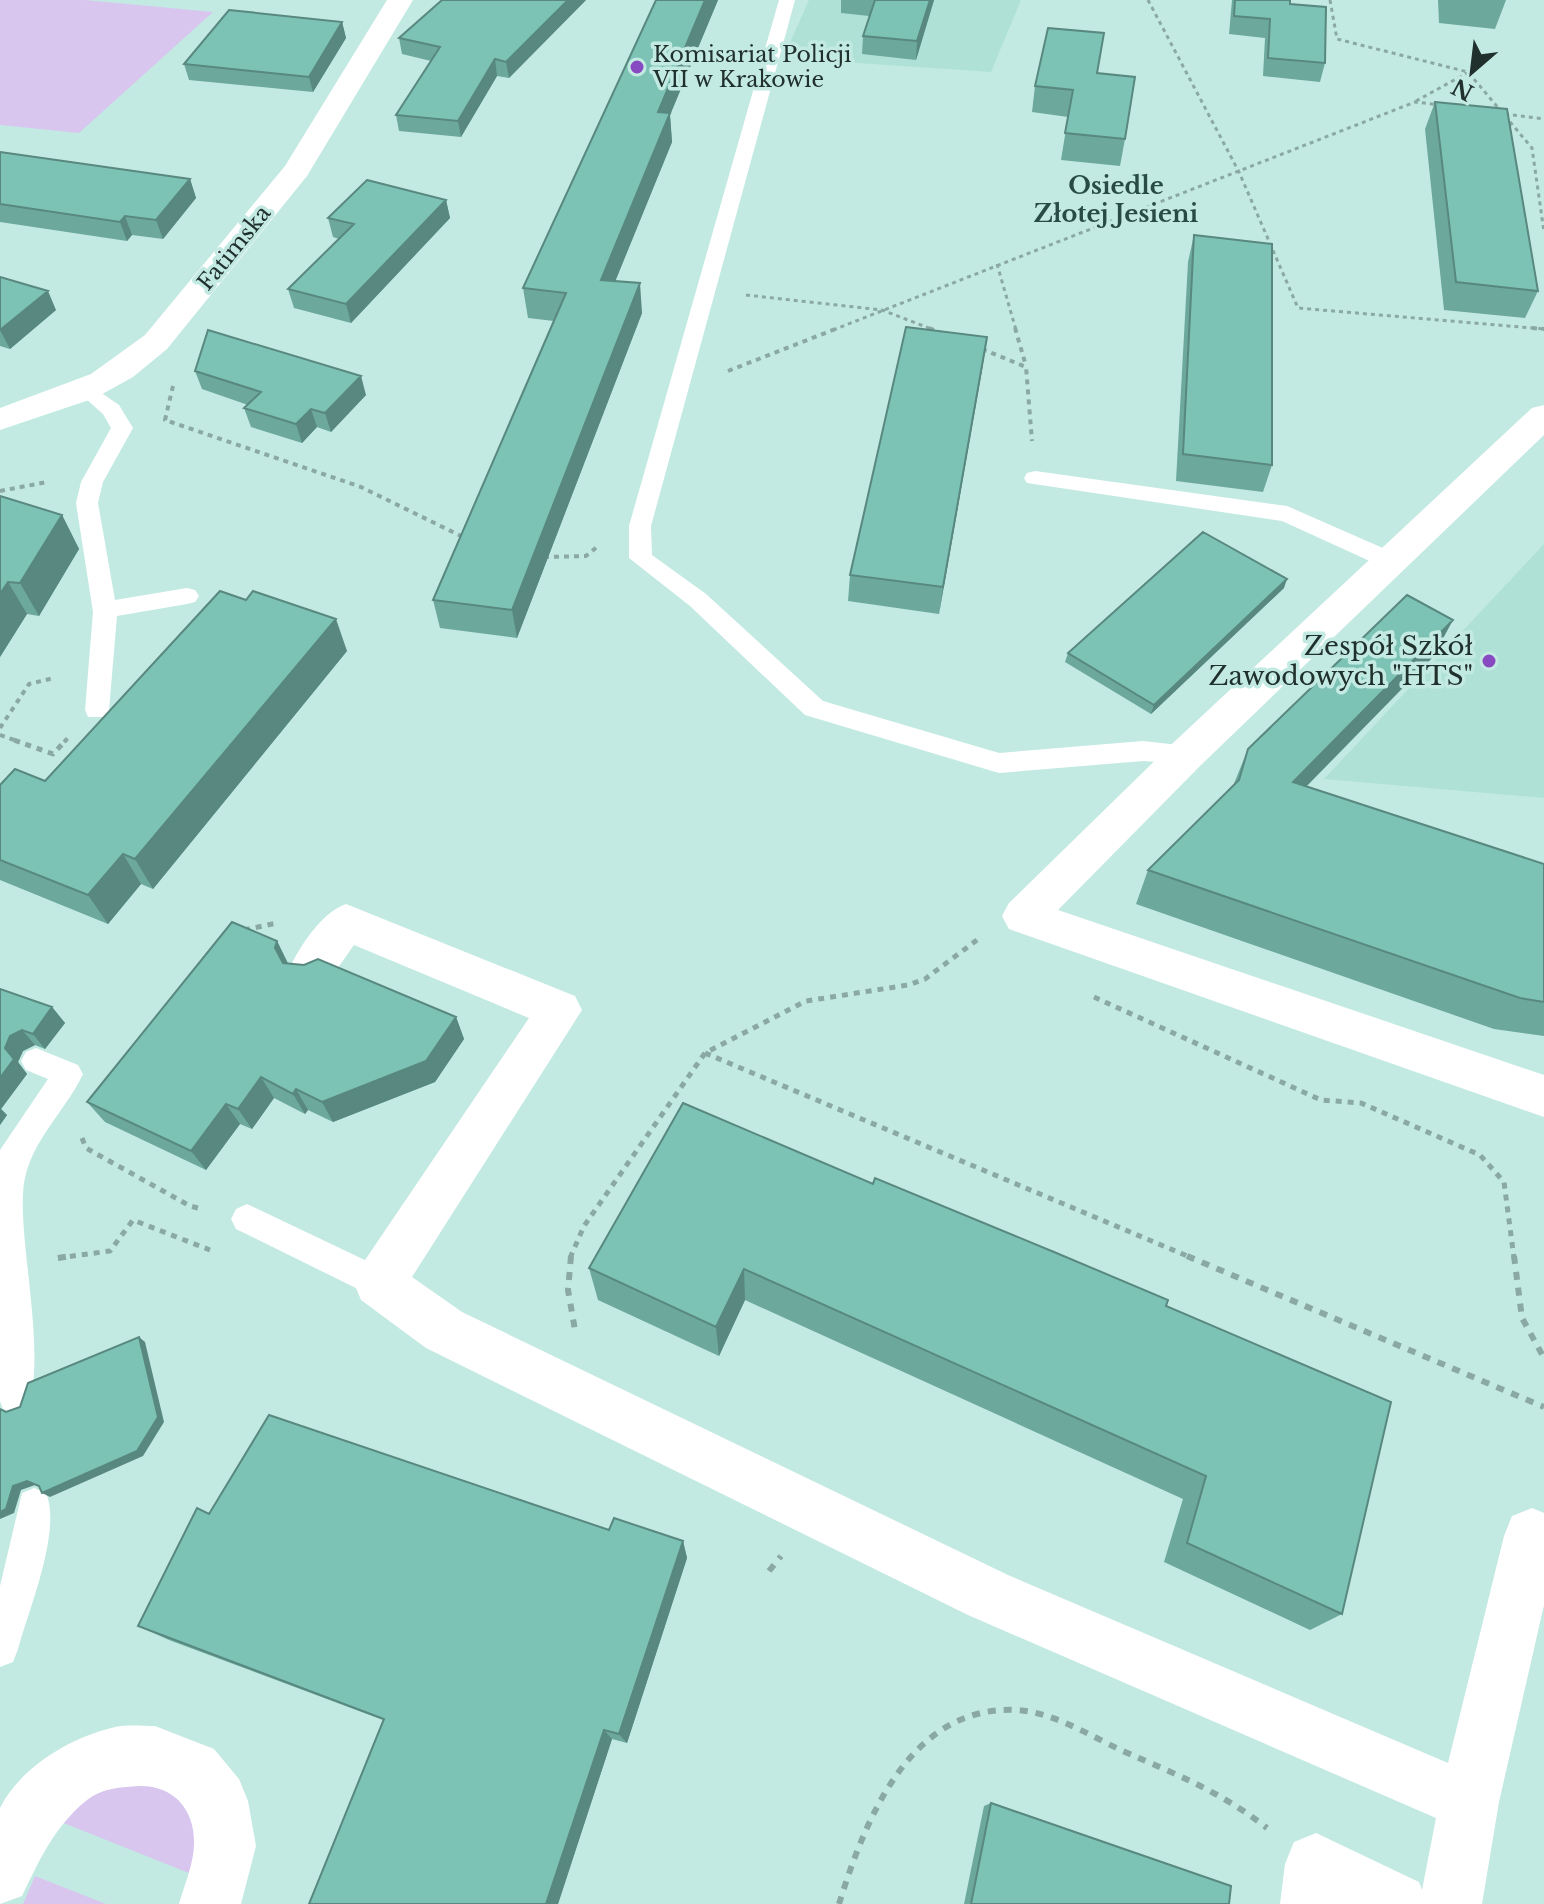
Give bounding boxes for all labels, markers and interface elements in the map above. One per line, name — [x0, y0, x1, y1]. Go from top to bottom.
north arrow — [1432, 32, 1512, 112]
place label: Komisariat Policji VII w Krakowie — [652, 41, 852, 93]
marker: Komisariat Policji VII w Krakowie — [628, 58, 646, 76]
text: N — [1447, 72, 1478, 106]
district label: Osiedle Złotej Jesieni — [1034, 171, 1199, 228]
street label: Fatimska — [192, 200, 277, 296]
place label: Zespół Szkół Zawodowych "HTS" — [1209, 630, 1473, 692]
marker: Zespół Szkół Zawodowych "HTS" — [1480, 652, 1498, 670]

